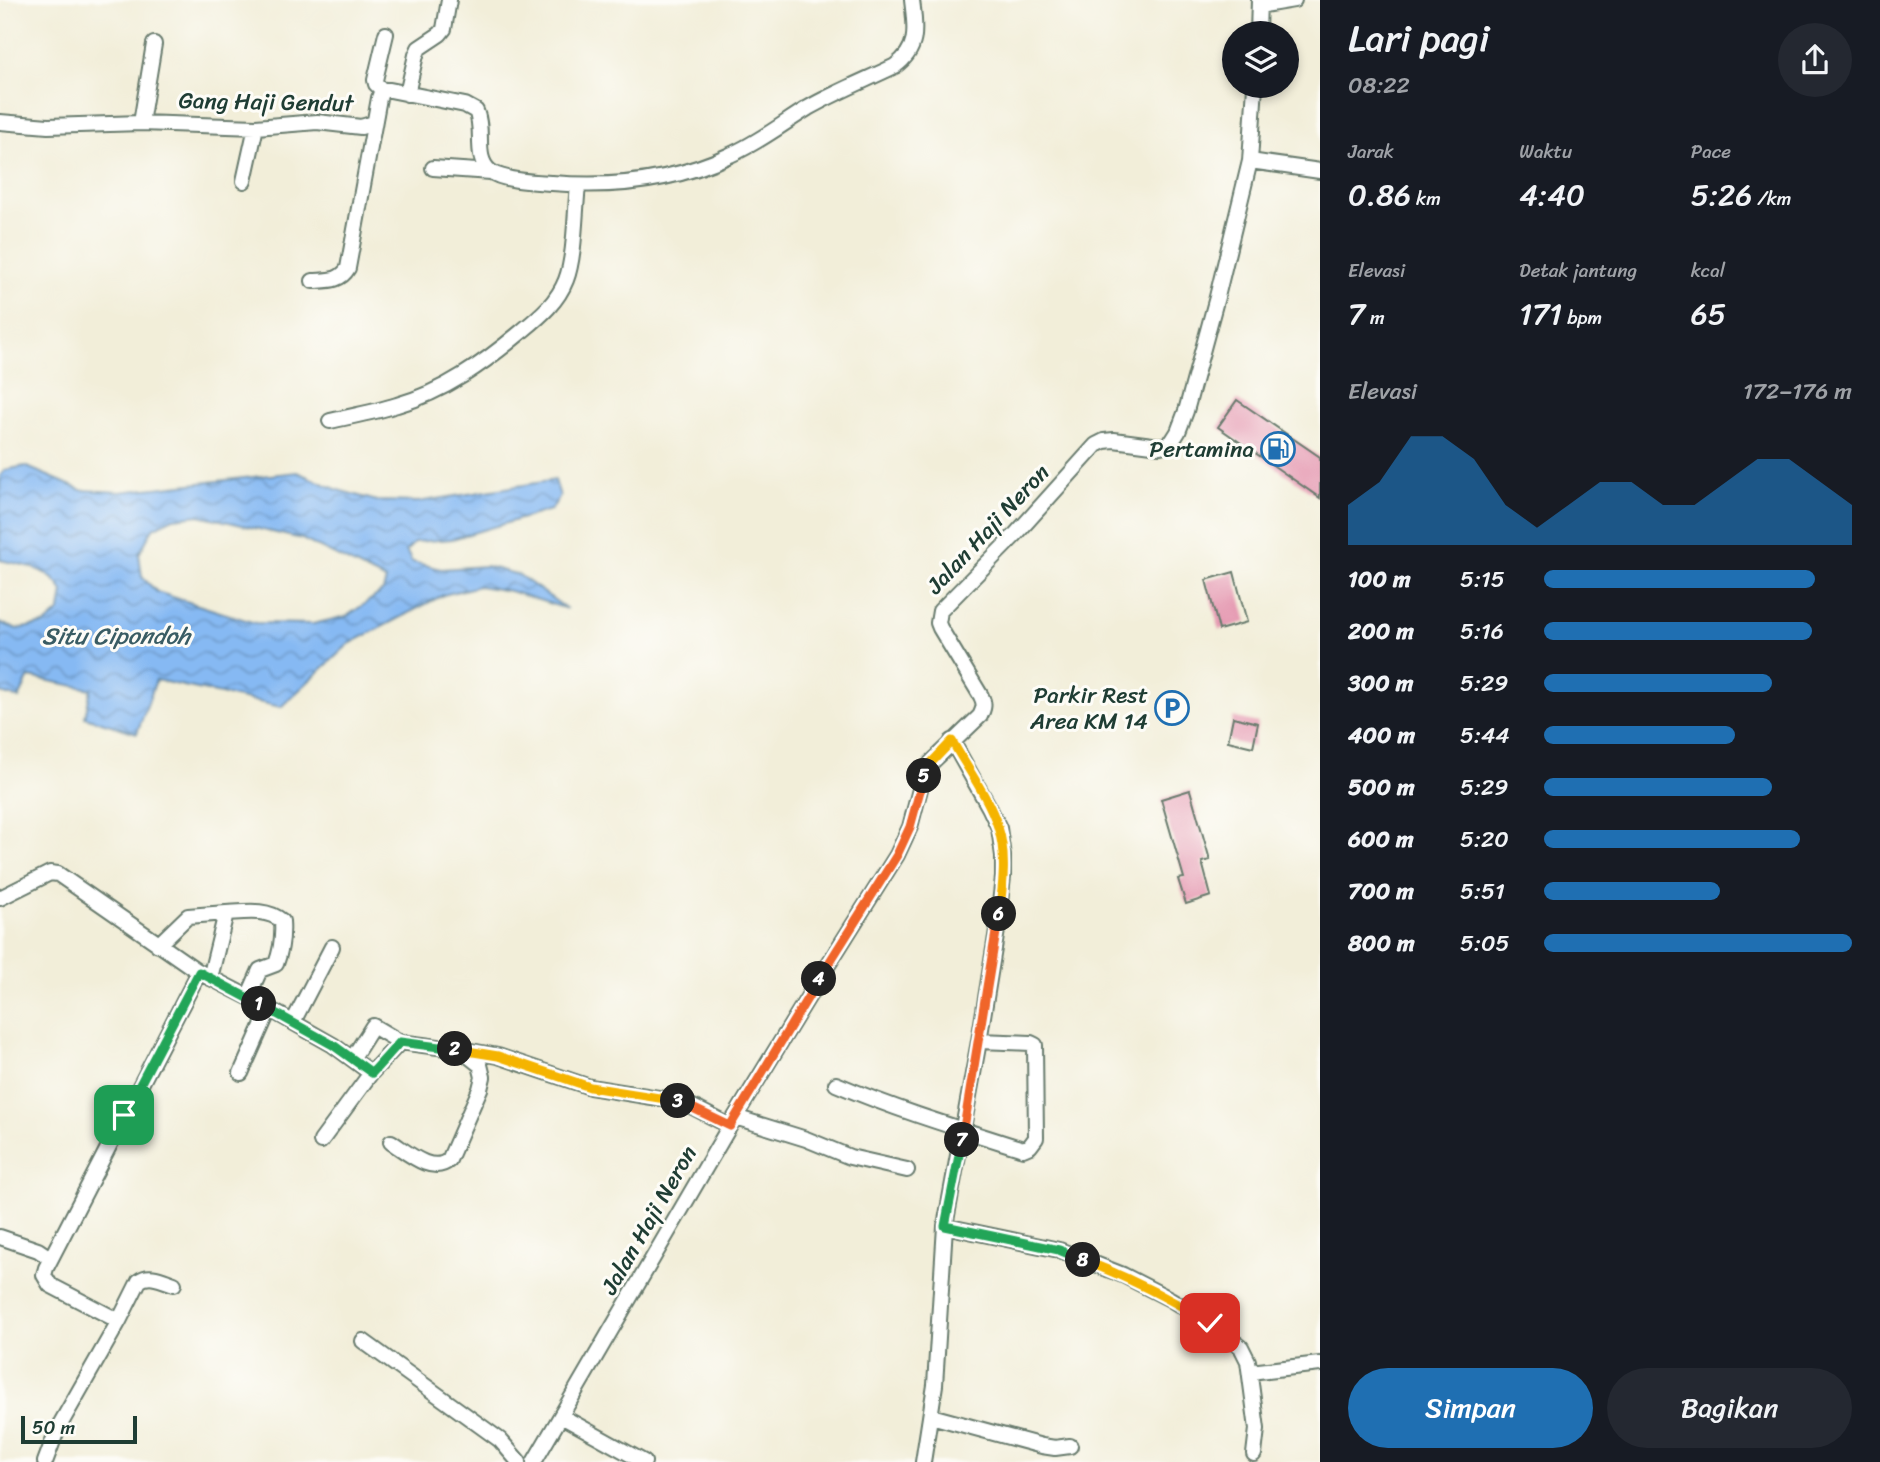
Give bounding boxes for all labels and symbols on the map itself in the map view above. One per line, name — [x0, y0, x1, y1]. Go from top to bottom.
street label: Gang Haji Gendut — [178, 80, 356, 124]
place label: Pertamina — [1149, 429, 1254, 470]
fuel station icon: Pertamina — [1259, 430, 1297, 468]
street label: Jalan Haji Neron — [915, 454, 1060, 605]
water label: Situ Cipondoh — [42, 615, 193, 657]
place label: Parkir Rest Area KM 14 — [1029, 675, 1148, 742]
parking icon: Parkir Rest Area KM 14 — [1153, 689, 1191, 727]
pin: 5 — [906, 758, 942, 794]
pin: 6 — [982, 897, 1016, 932]
pin: 4 — [802, 962, 836, 996]
pin: 1 — [242, 986, 276, 1021]
pin: 2 — [438, 1032, 472, 1066]
pin: 3 — [660, 1084, 696, 1118]
pin — [94, 1085, 154, 1145]
pin: 7 — [944, 1122, 979, 1158]
street label: Jalan Haji Neron — [589, 1137, 708, 1303]
pin: 8 — [1066, 1242, 1100, 1278]
pin — [1180, 1293, 1240, 1353]
scale bar — [21, 1413, 136, 1445]

